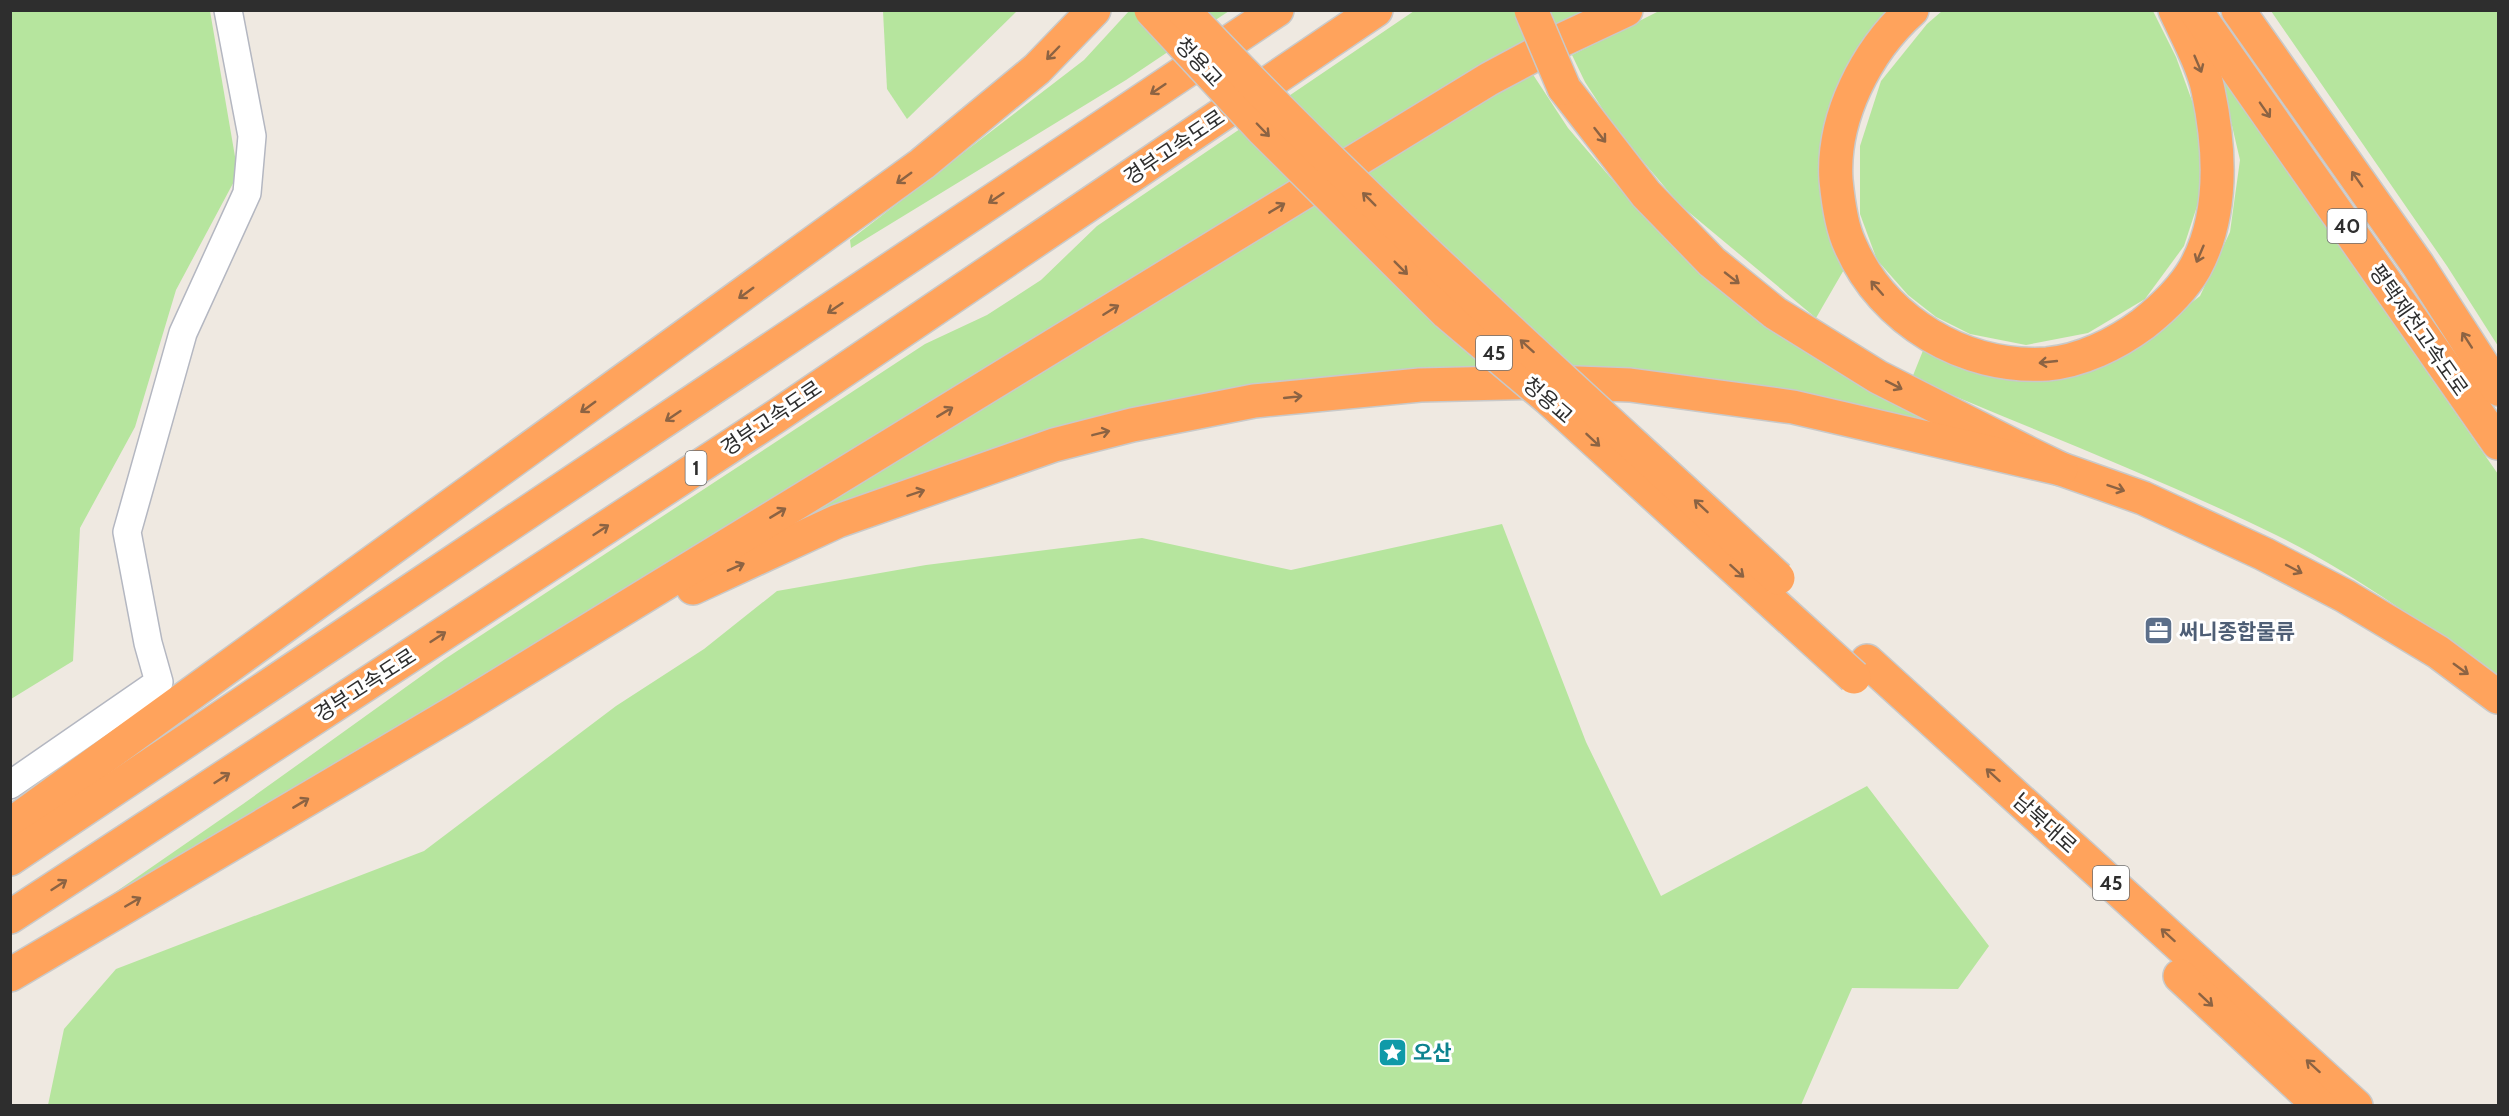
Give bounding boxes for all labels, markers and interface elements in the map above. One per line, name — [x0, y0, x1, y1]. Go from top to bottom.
street label: 청용교 — [1170, 32, 1228, 92]
one-way arrow — [1046, 45, 1060, 60]
one-way arrow — [2193, 55, 2204, 73]
one-way arrow — [1150, 83, 1167, 95]
one-way arrow — [2259, 101, 2271, 117]
street label: 경부고속도로 — [1119, 104, 1229, 190]
one-way arrow — [1256, 123, 1270, 138]
one-way arrow — [1594, 126, 1607, 142]
one-way arrow — [896, 171, 912, 184]
one-way arrow — [2351, 171, 2363, 187]
one-way arrow — [1361, 191, 1376, 206]
one-way arrow — [989, 192, 1005, 204]
one-way arrow — [1268, 202, 1285, 214]
road number: 40 — [2328, 209, 2366, 243]
one-way arrow — [2194, 245, 2205, 263]
one-way arrow — [1393, 260, 1408, 275]
street label: 평택제천고속도로 — [2364, 260, 2474, 400]
one-way arrow — [1723, 271, 1739, 284]
one-way arrow — [1870, 281, 1884, 296]
one-way arrow — [739, 287, 755, 299]
one-way arrow — [828, 302, 844, 314]
one-way arrow — [1102, 304, 1119, 316]
one-way arrow — [2460, 332, 2472, 349]
road number: 45 — [1476, 336, 1512, 370]
one-way arrow — [1520, 339, 1535, 353]
one-way arrow — [2039, 357, 2059, 368]
street label: 청용교 — [1518, 372, 1578, 428]
street label: 경부고속도로 — [716, 375, 826, 461]
one-way arrow — [1885, 380, 1903, 391]
one-way arrow — [1283, 391, 1302, 402]
one-way arrow — [581, 401, 597, 413]
one-way arrow — [936, 405, 953, 418]
one-way arrow — [665, 410, 682, 422]
one-way arrow — [1092, 426, 1111, 438]
one-way arrow — [1585, 433, 1600, 447]
road number: 1 — [686, 451, 706, 485]
one-way arrow — [2106, 484, 2125, 495]
one-way arrow — [906, 487, 925, 498]
one-way arrow — [1694, 500, 1709, 514]
one-way arrow — [769, 507, 786, 519]
one-way arrow — [593, 524, 609, 536]
one-way arrow — [726, 560, 744, 572]
one-way arrow — [1729, 564, 1744, 578]
one-way arrow — [2284, 564, 2302, 575]
office icon: 써니종합물류 — [2142, 615, 2174, 647]
place label: 써니종합물류 — [2179, 619, 2295, 644]
one-way arrow — [429, 631, 446, 643]
street label: 경부고속도로 — [310, 643, 420, 727]
one-way arrow — [2452, 663, 2468, 675]
one-way arrow — [1986, 768, 2001, 782]
one-way arrow — [214, 772, 231, 785]
street label: 남북대로 — [2008, 788, 2082, 858]
one-way arrow — [292, 797, 309, 809]
road number: 45 — [2093, 866, 2129, 900]
one-way arrow — [51, 879, 68, 892]
one-way arrow — [124, 896, 141, 908]
one-way arrow — [2161, 928, 2176, 942]
one-way arrow — [2198, 993, 2213, 1007]
place icon: 오산 — [1376, 1036, 1408, 1068]
place label: 오산 — [1413, 1040, 1452, 1065]
one-way arrow — [2305, 1059, 2320, 1073]

